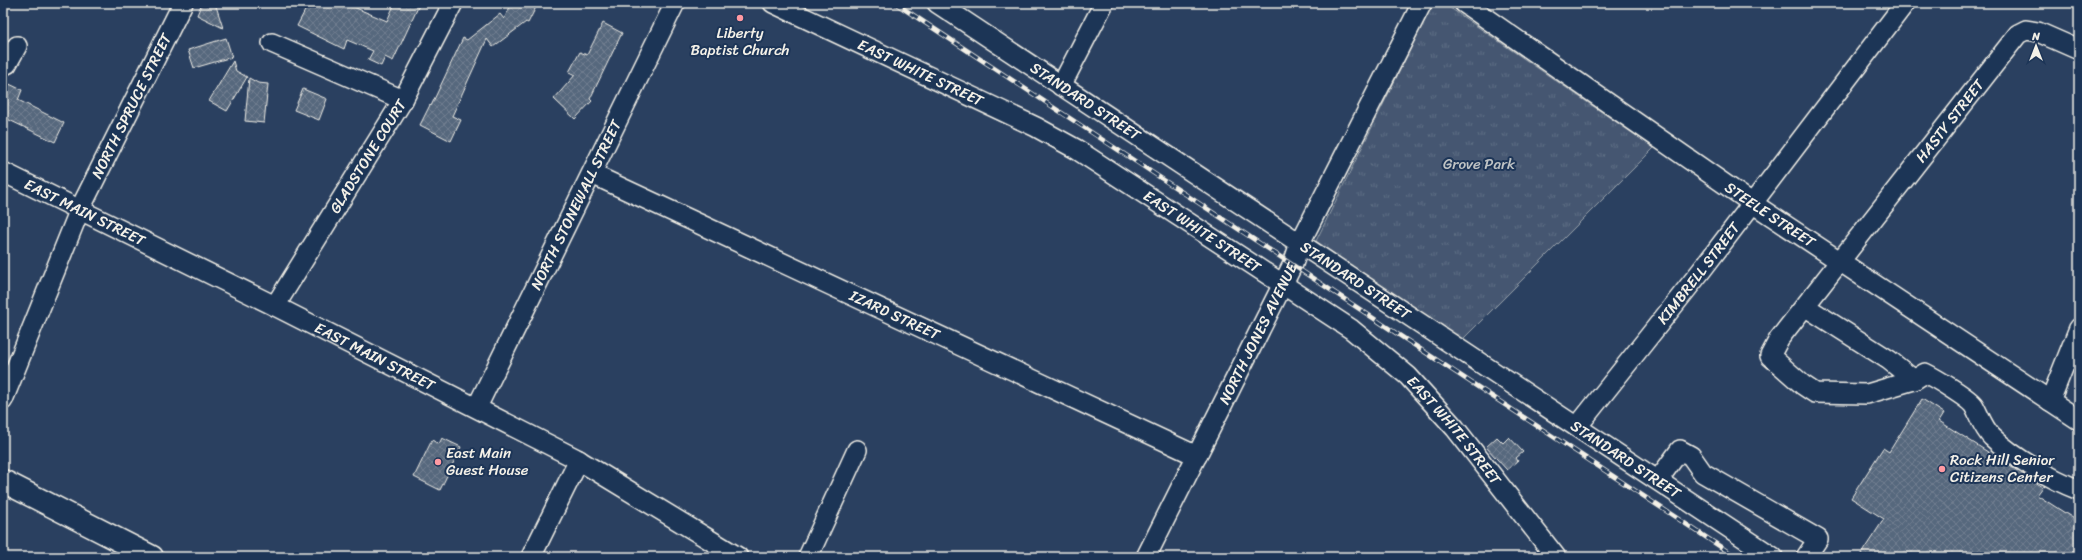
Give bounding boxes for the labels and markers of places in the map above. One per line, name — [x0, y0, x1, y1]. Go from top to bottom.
marker: Liberty Baptist Church — [735, 13, 745, 23]
place label: Liberty Baptist Church — [691, 20, 790, 63]
place label: East Main Guest House — [446, 440, 529, 483]
place label: Rock Hill Senior Citizens Center — [1950, 447, 2055, 490]
marker: East Main Guest House — [433, 457, 443, 467]
marker: Rock Hill Senior Citizens Center — [1937, 464, 1947, 474]

